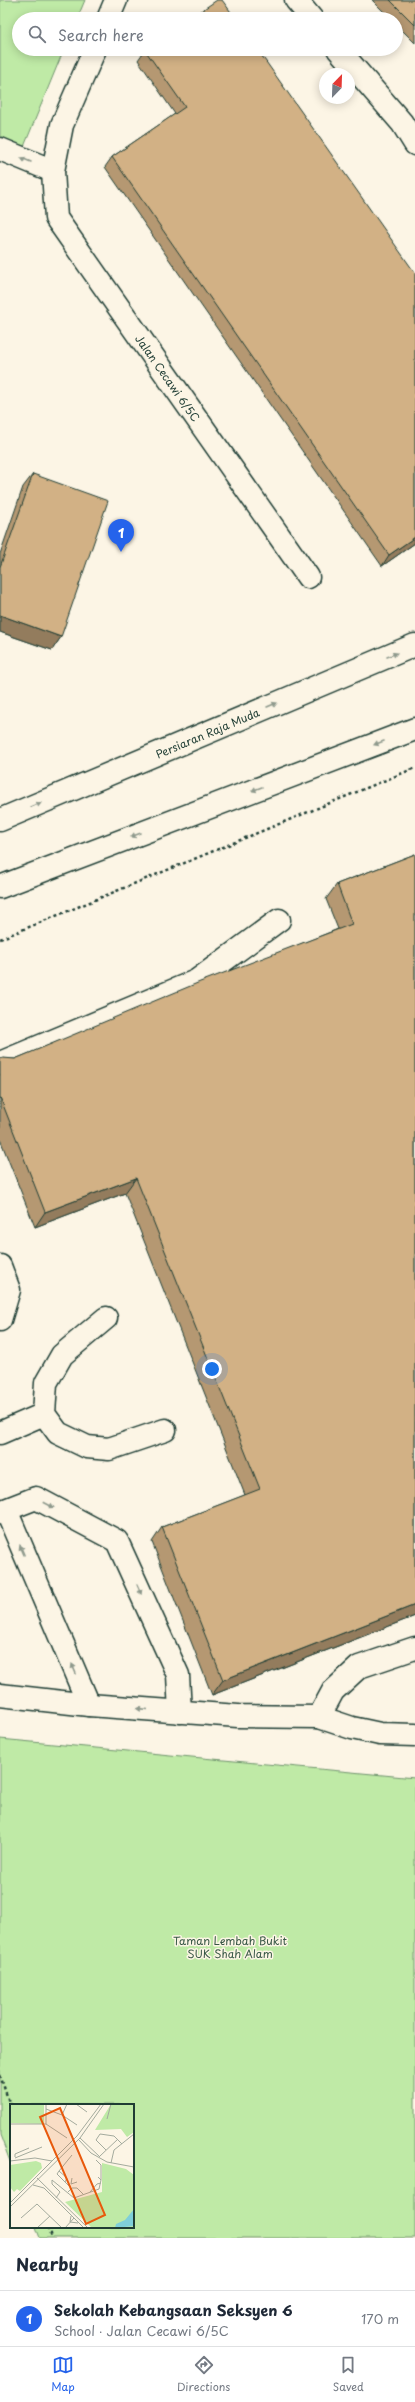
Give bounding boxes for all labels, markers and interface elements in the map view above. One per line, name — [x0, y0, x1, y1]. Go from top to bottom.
search box — [12, 12, 403, 56]
icon: search — [26, 23, 48, 45]
text: Search here — [58, 23, 144, 46]
north arrow — [319, 68, 355, 104]
one-way arrow — [21, 157, 32, 163]
street label: Jalan Cecawi 6/5C — [132, 331, 205, 425]
pin: 1 — [108, 519, 134, 552]
one-way arrow — [386, 651, 398, 657]
one-way arrow — [266, 702, 277, 708]
street label: Persiaran Raja Muda — [153, 703, 262, 762]
one-way arrow — [372, 740, 384, 746]
one-way arrow — [251, 786, 263, 792]
one-way arrow — [30, 801, 42, 807]
one-way arrow — [129, 833, 141, 839]
your location — [202, 1359, 222, 1379]
one-way arrow — [43, 1502, 55, 1508]
one-way arrow — [19, 1543, 25, 1555]
one-way arrow — [136, 1583, 142, 1595]
one-way arrow — [70, 1663, 76, 1675]
one-way arrow — [136, 1706, 148, 1713]
park label: Taman Lembah Bukit SUK Shah Alam — [173, 1932, 288, 1962]
inset map — [10, 2104, 134, 2228]
text: Nearby — [16, 2251, 78, 2277]
text: Sekolah Kebangsaan Seksyen 6 — [54, 2298, 293, 2321]
text: 1 — [26, 2309, 32, 2328]
text: 170 m — [361, 2309, 399, 2328]
text: School · Jalan Cecawi 6/5C — [54, 2321, 229, 2340]
tab: Map — [51, 2354, 75, 2395]
tab: Directions — [177, 2354, 230, 2395]
tab: Saved — [333, 2354, 364, 2395]

